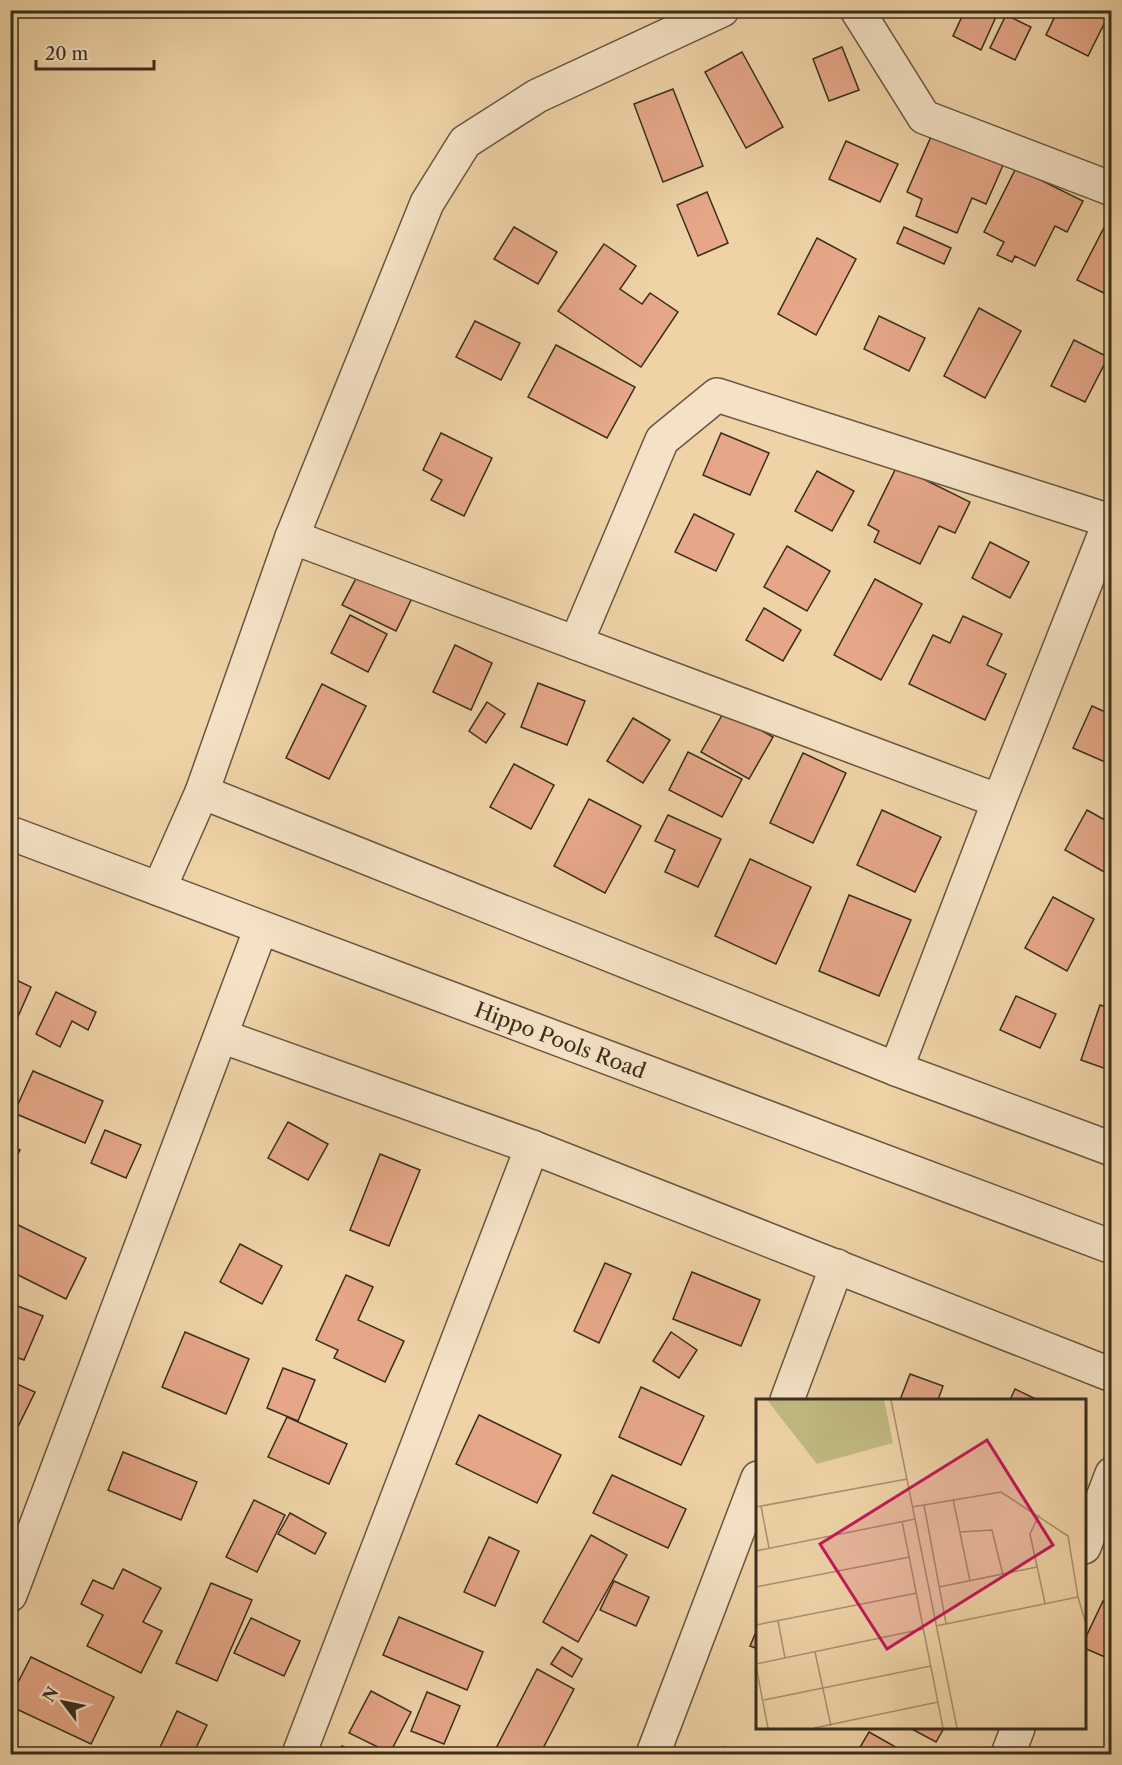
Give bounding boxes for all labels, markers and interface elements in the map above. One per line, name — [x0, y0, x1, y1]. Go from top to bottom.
scale bar — [36, 33, 154, 71]
text: 20 m — [45, 43, 89, 65]
street label: Hippo Pools Road — [471, 996, 650, 1083]
inset map — [756, 1399, 1086, 1729]
north arrow — [33, 1672, 93, 1732]
text: N — [38, 1683, 62, 1705]

